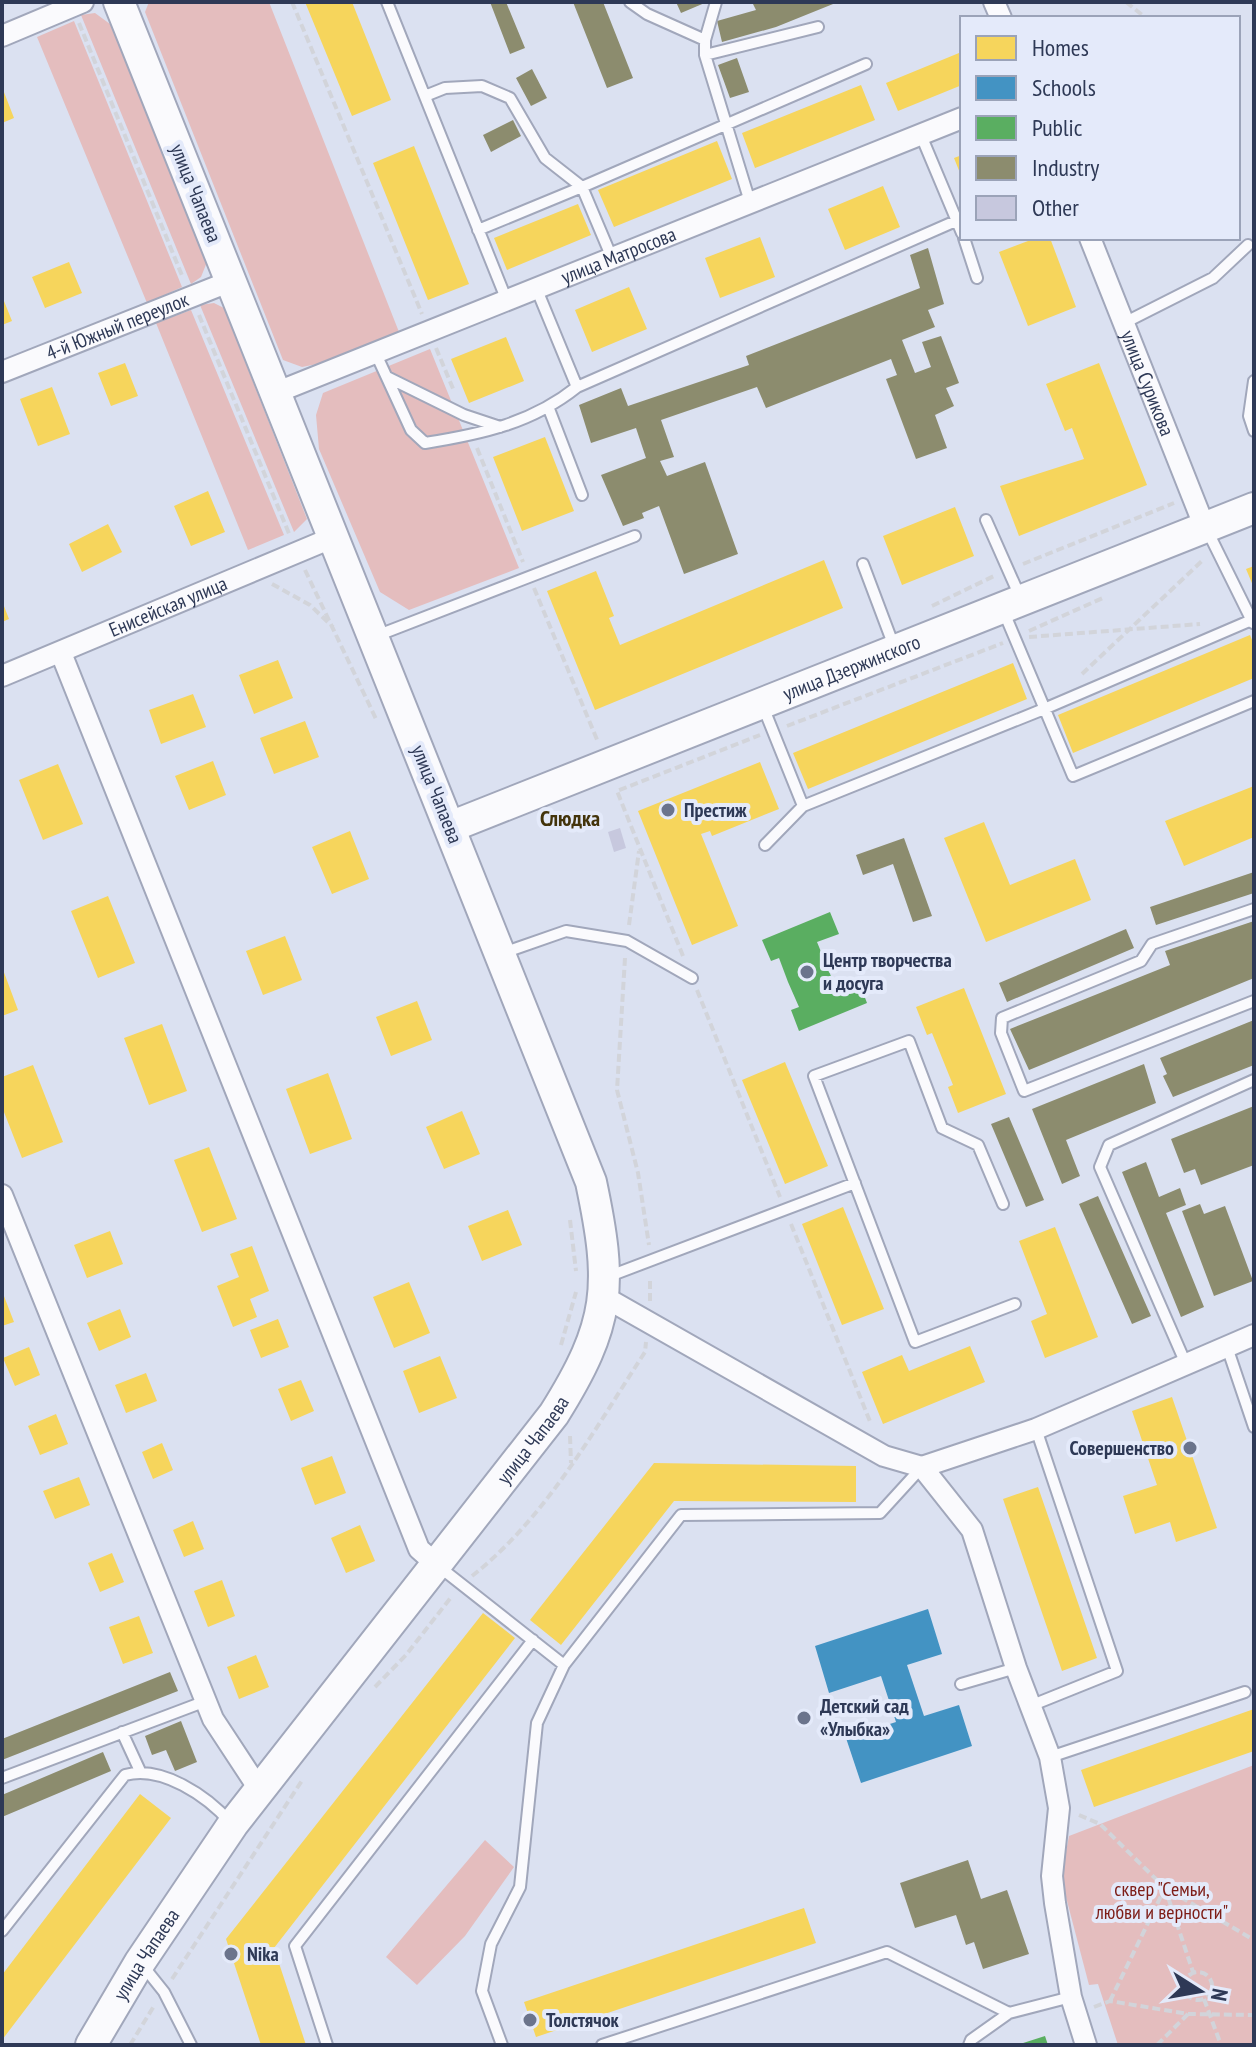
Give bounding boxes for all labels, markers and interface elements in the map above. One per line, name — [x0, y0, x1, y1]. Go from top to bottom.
legend — [960, 16, 1240, 240]
text: Homes — [1032, 32, 1089, 63]
text: Schools — [1032, 72, 1096, 103]
text: Public — [1032, 112, 1083, 143]
street label: улица Чапаева — [164, 140, 228, 246]
text: Industry — [1032, 152, 1099, 183]
text: Other — [1032, 192, 1079, 223]
street label: улица Матросова — [557, 221, 680, 290]
street label: 4-й Южный переулок — [42, 286, 192, 366]
street label: улица Сурикова — [1115, 326, 1180, 440]
street label: Енисейская улица — [105, 570, 231, 643]
street label: улица Дзержинского — [779, 629, 924, 707]
street label: улица Чапаева — [405, 741, 469, 847]
place label: Престиж — [684, 797, 747, 823]
marker: Престиж — [659, 801, 677, 819]
district label: Слюдка — [540, 804, 600, 832]
place label: Центр творчества и досуга — [823, 947, 952, 996]
marker: Центр творчества и досуга — [798, 963, 816, 981]
street label: улица Чапаева — [491, 1391, 575, 1489]
place label: Совершенство — [1070, 1435, 1174, 1461]
marker: Совершенство — [1181, 1439, 1199, 1457]
place label: Детский сад «Улыбка» — [820, 1693, 909, 1742]
marker: Детский сад «Улыбка» — [795, 1709, 813, 1727]
park label: сквер "Семьи, любви и верности" — [1095, 1876, 1228, 1925]
street label: улица Чапаева — [107, 1904, 185, 2005]
place label: Nika — [247, 1941, 279, 1967]
marker: Nika — [222, 1945, 240, 1963]
north arrow — [1160, 1951, 1240, 2031]
text: N — [1205, 1986, 1235, 2003]
place label: Толстячок — [546, 2007, 620, 2033]
marker: Толстячок — [521, 2011, 539, 2029]

